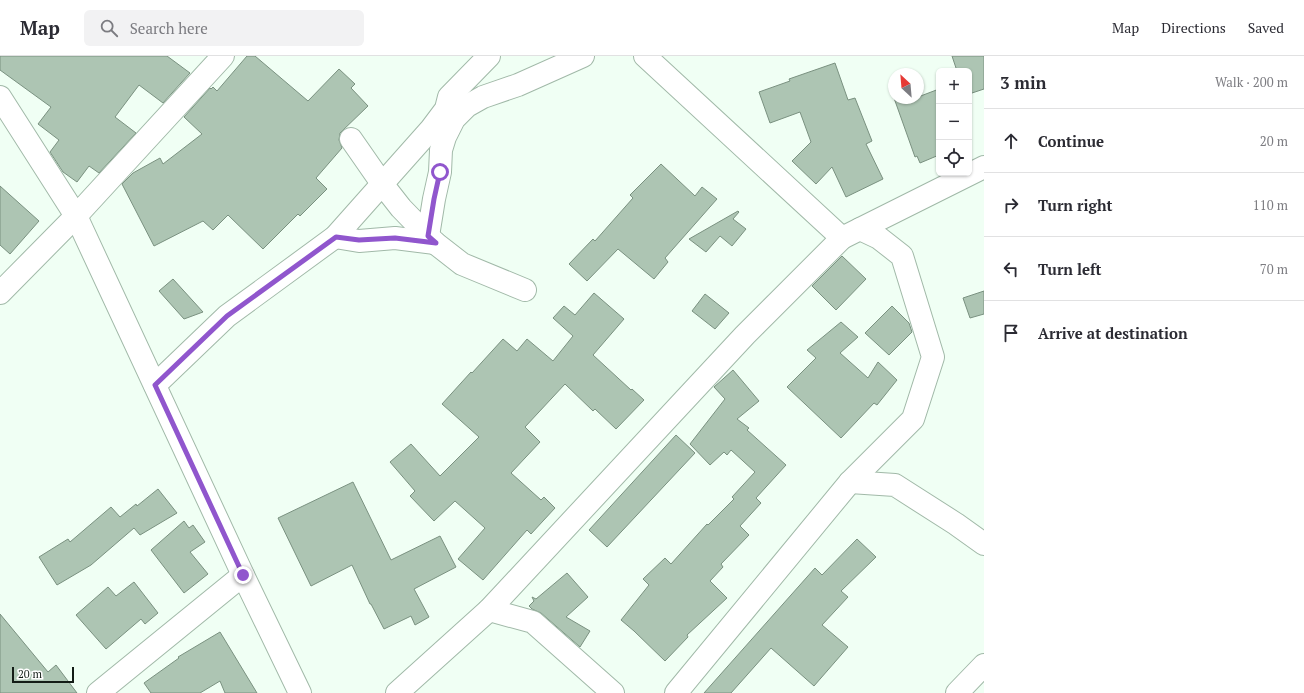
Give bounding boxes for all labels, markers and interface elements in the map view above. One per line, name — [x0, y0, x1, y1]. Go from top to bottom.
search box — [84, 10, 364, 46]
text: Map — [20, 15, 60, 40]
icon: search — [98, 17, 120, 39]
text: Search here — [130, 18, 208, 38]
text: Map — [1112, 18, 1139, 37]
text: Directions — [1161, 18, 1226, 37]
text: Saved — [1248, 18, 1284, 37]
north arrow — [888, 68, 924, 104]
map controls — [936, 68, 972, 176]
button: + — [936, 68, 972, 104]
text: 3 min — [1000, 71, 1047, 94]
text: Walk · 200 m — [1215, 73, 1288, 91]
button: − — [936, 104, 972, 140]
icon: ahead — [1000, 130, 1022, 152]
text: Continue — [1038, 131, 1104, 151]
text: 20 m — [1260, 132, 1288, 150]
button: locate — [936, 140, 972, 176]
route start — [431, 163, 449, 181]
icon: right — [1000, 194, 1022, 216]
text: Turn right — [1038, 195, 1113, 215]
text: 110 m — [1253, 196, 1288, 214]
icon: left — [1000, 258, 1022, 280]
text: Turn left — [1038, 259, 1102, 279]
text: 70 m — [1260, 260, 1288, 278]
icon: arrive — [1000, 322, 1022, 344]
text: Arrive at destination — [1038, 323, 1188, 343]
route end — [234, 566, 252, 584]
scale bar — [12, 665, 74, 684]
text: 20 m — [18, 667, 42, 681]

